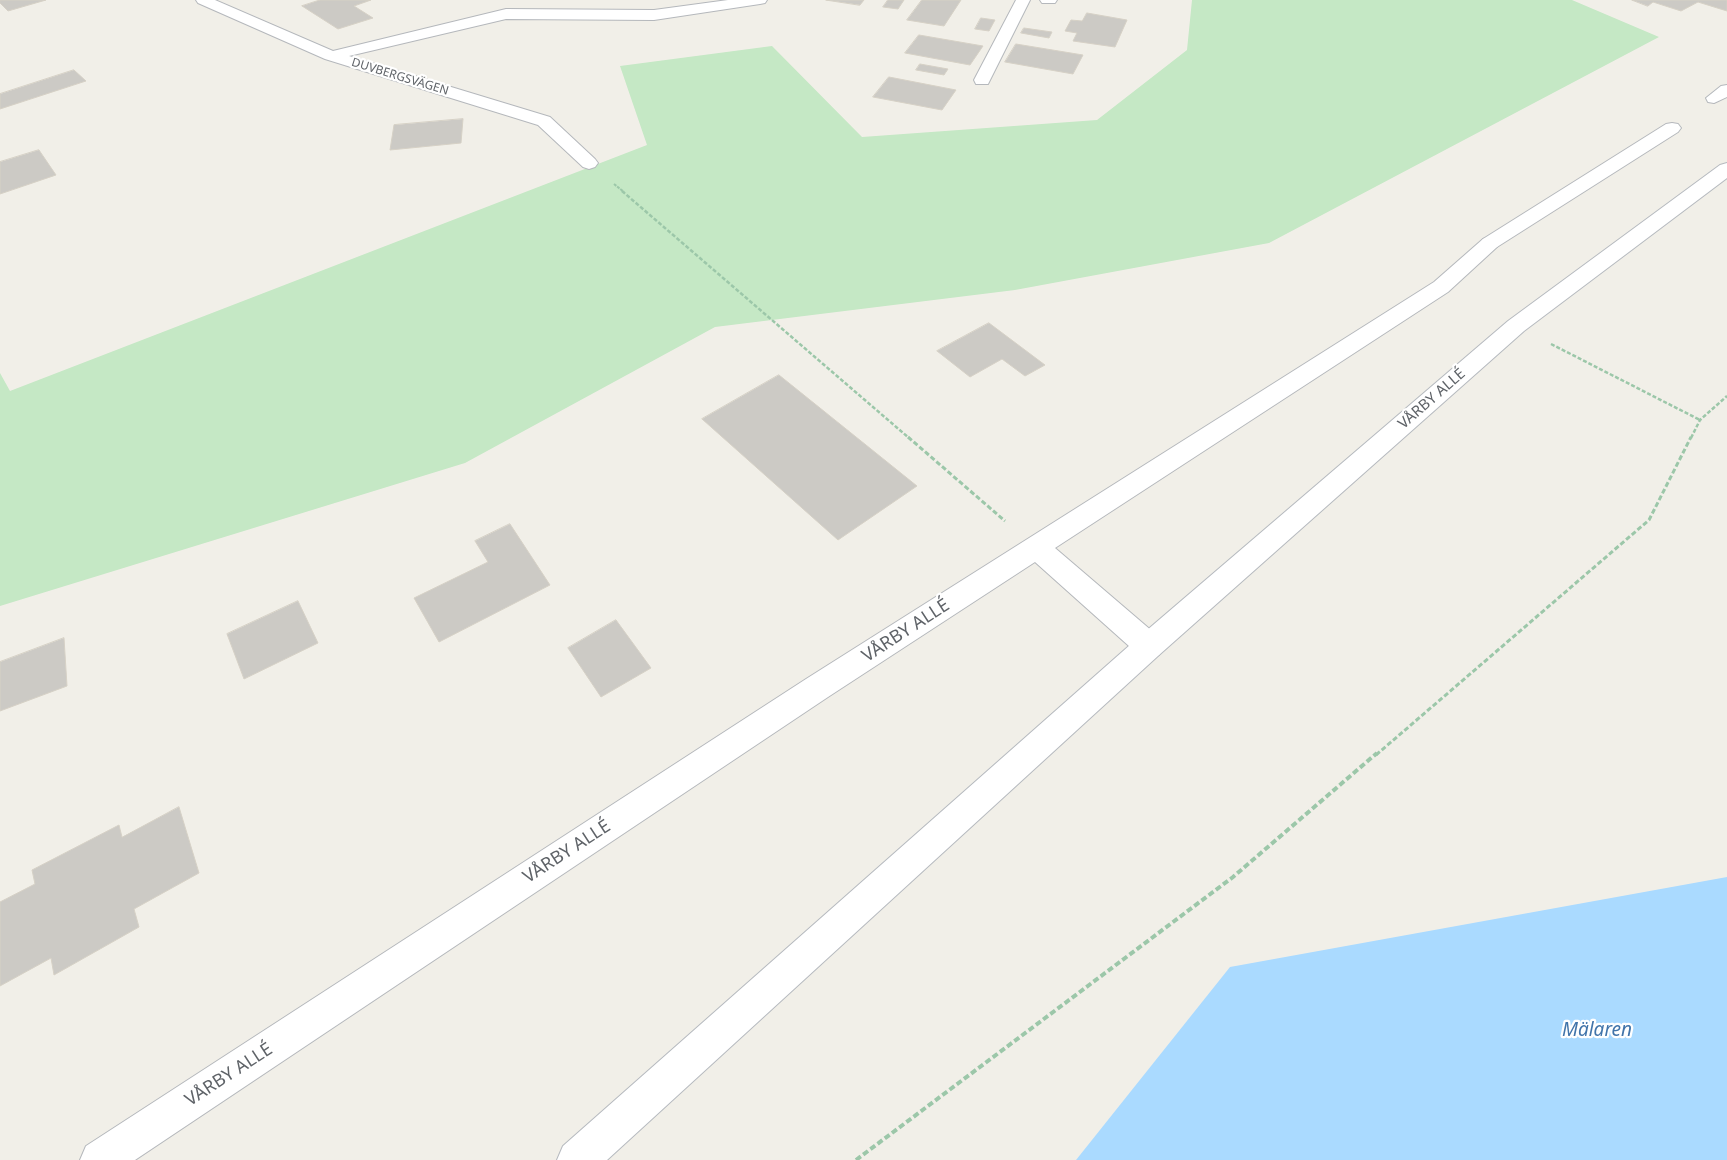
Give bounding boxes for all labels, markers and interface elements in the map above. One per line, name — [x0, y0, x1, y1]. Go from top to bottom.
street label: DUVBERGSVÄGEN — [350, 55, 450, 99]
street label: VÅRBY ALLÉ — [1395, 365, 1469, 433]
street label: VÅRBY ALLÉ — [858, 595, 954, 667]
street label: VÅRBY ALLÉ — [519, 816, 615, 888]
water label: Mälaren — [1562, 1020, 1632, 1042]
street label: VÅRBY ALLÉ — [181, 1039, 277, 1111]

